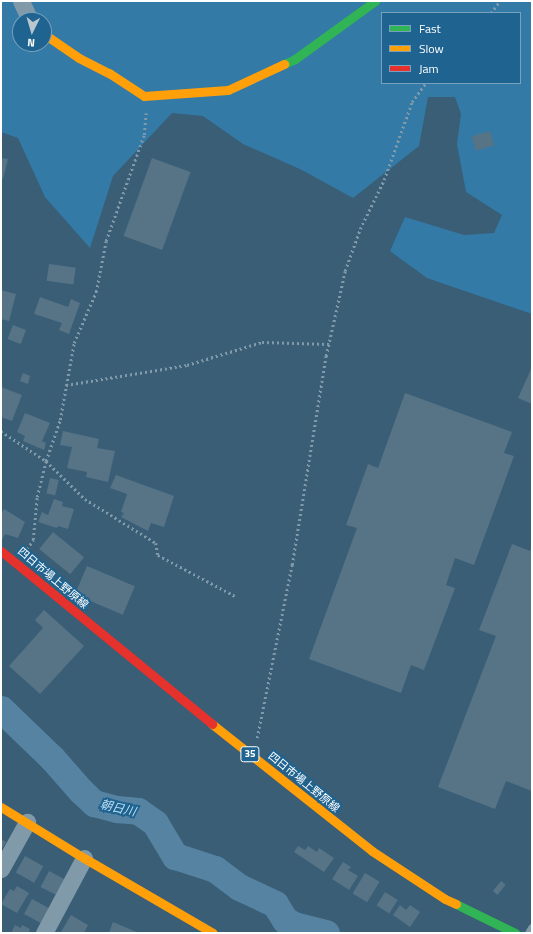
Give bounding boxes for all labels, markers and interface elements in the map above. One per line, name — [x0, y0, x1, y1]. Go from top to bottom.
north arrow — [12, 12, 52, 52]
legend — [381, 12, 521, 84]
text: Fast — [419, 19, 441, 38]
text: N — [27, 35, 36, 51]
text: Slow — [419, 39, 444, 58]
text: Jam — [419, 59, 439, 78]
street label: 四日市場上野原線 — [15, 545, 91, 611]
road number: 35 — [240, 746, 260, 762]
street label: 四日市場上野原線 — [266, 749, 342, 815]
water label: 朝日川 — [99, 797, 137, 819]

